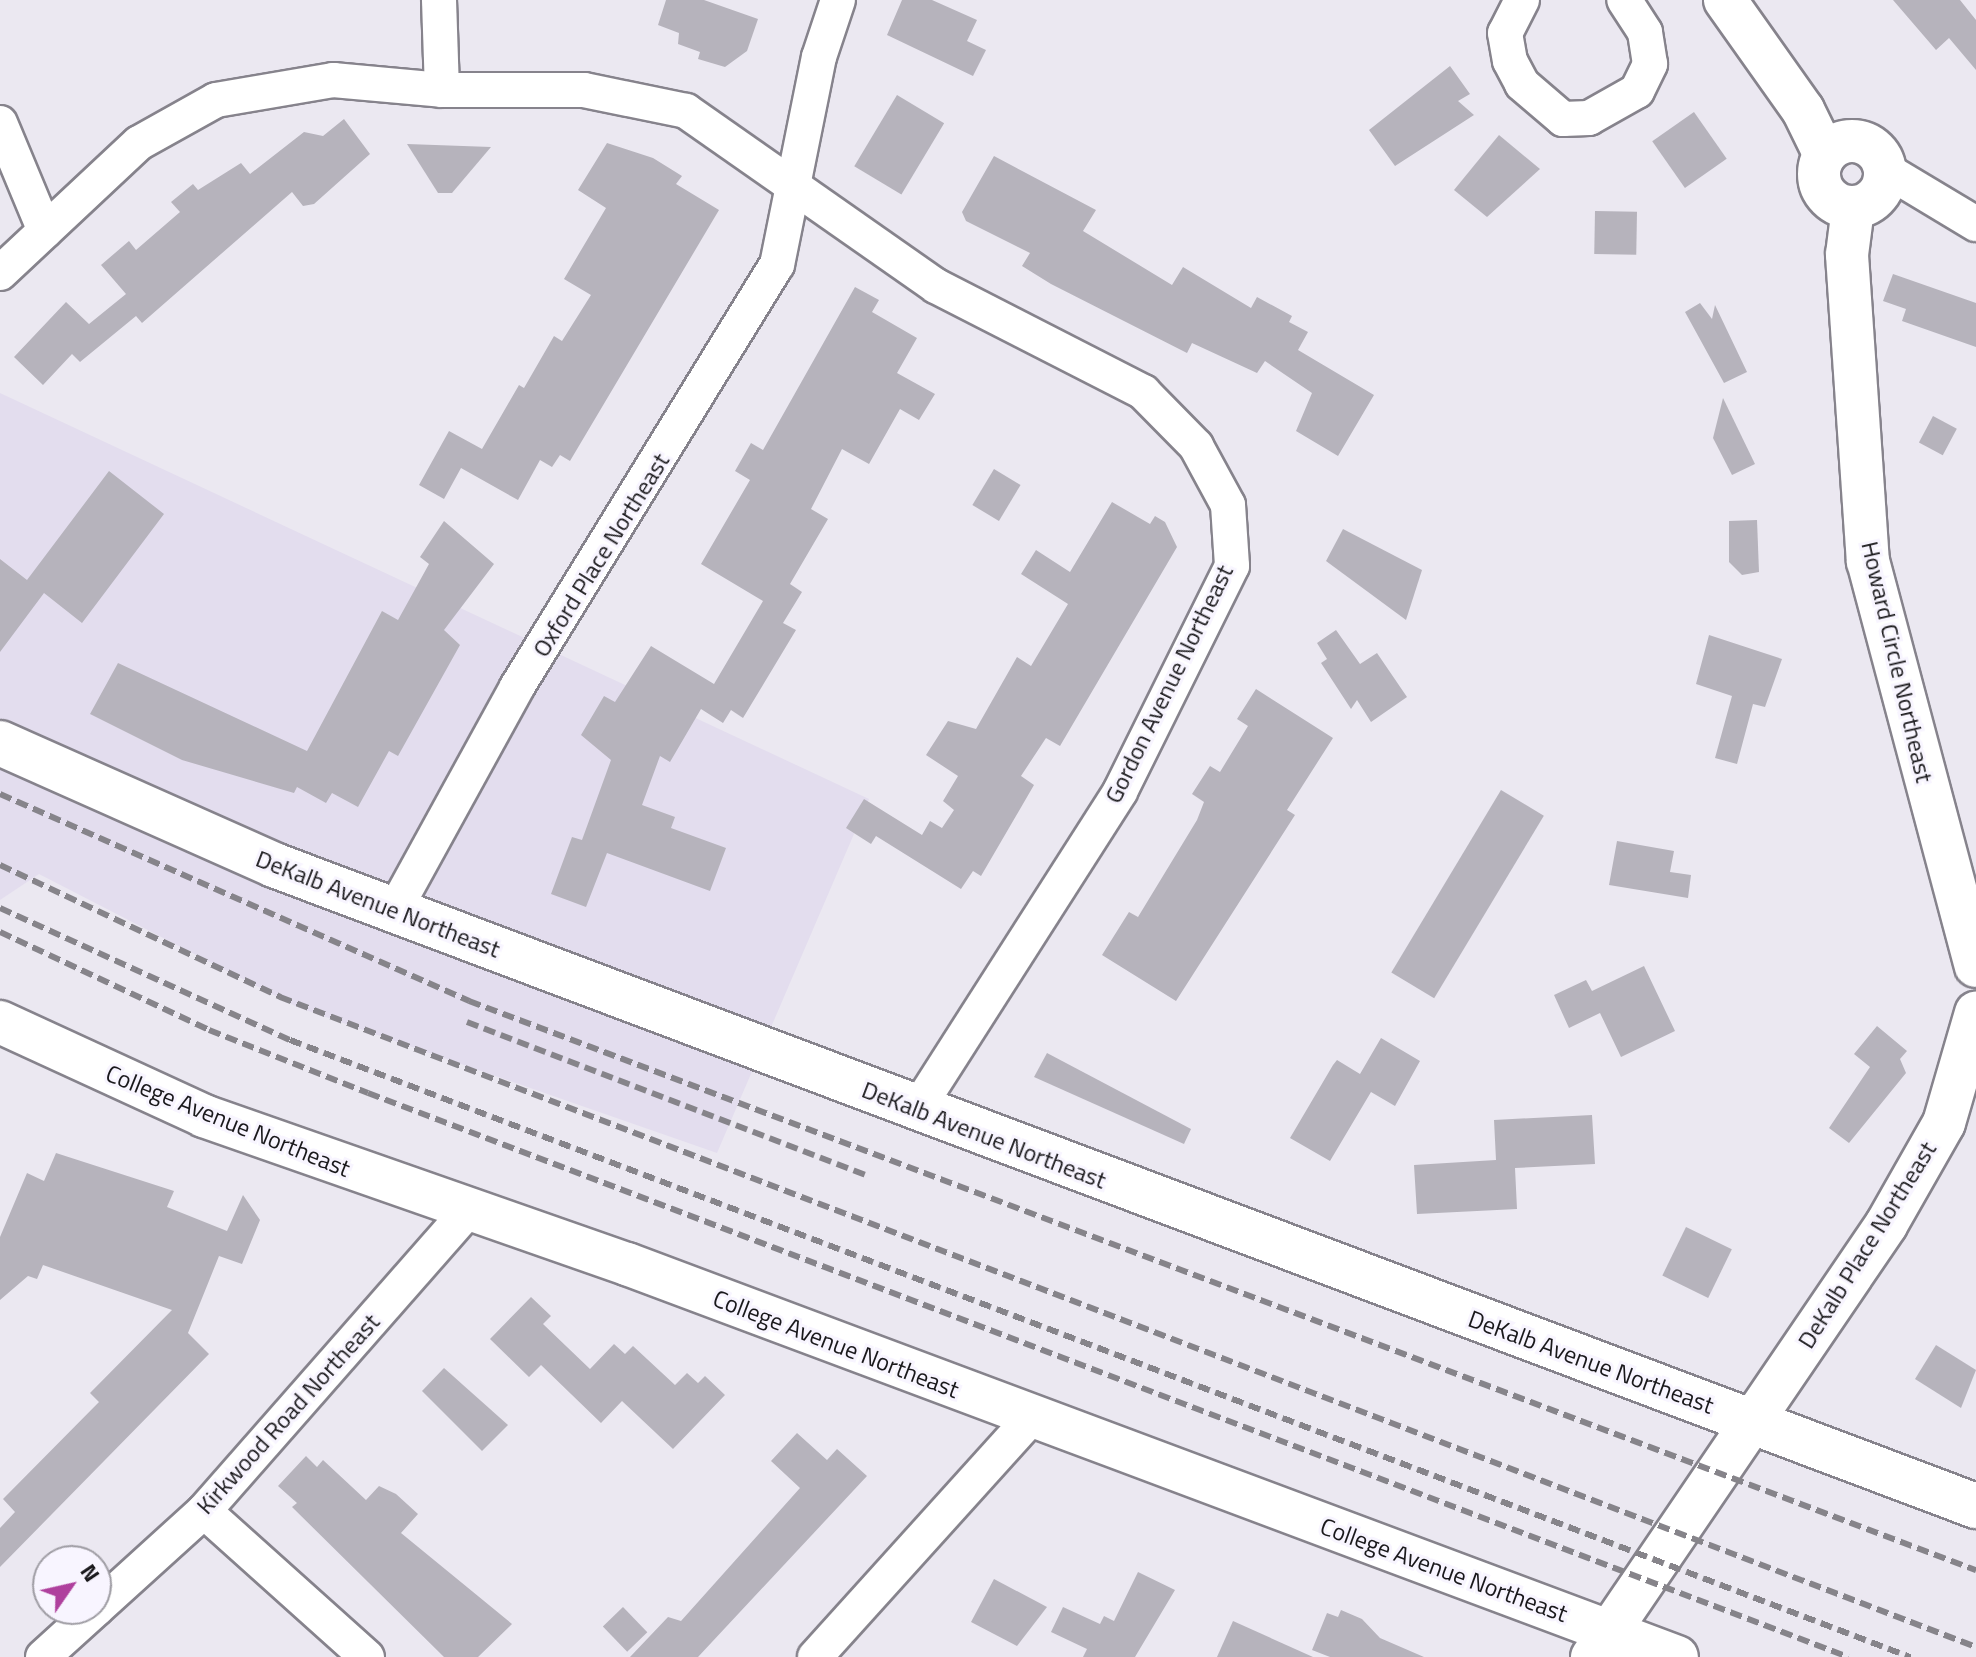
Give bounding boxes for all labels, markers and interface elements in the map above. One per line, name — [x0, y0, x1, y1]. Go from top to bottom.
street label: Oxford Place Northeast — [527, 448, 675, 662]
street label: Howard Circle Northeast — [1855, 539, 1939, 785]
street label: Gordon Avenue Northeast — [1099, 560, 1239, 808]
street label: DeKalb Avenue Northeast — [252, 844, 504, 964]
street label: College Avenue Northeast — [102, 1059, 354, 1183]
street label: DeKalb Avenue Northeast — [858, 1075, 1110, 1195]
street label: DeKalb Place Northeast — [1792, 1136, 1942, 1354]
street label: College Avenue Northeast — [709, 1284, 963, 1404]
street label: DeKalb Avenue Northeast — [1464, 1304, 1718, 1420]
street label: Kirkwood Road Northeast — [190, 1308, 386, 1520]
street label: College Avenue Northeast — [1316, 1512, 1572, 1628]
north arrow — [32, 1545, 112, 1625]
text: N — [72, 1557, 109, 1589]

